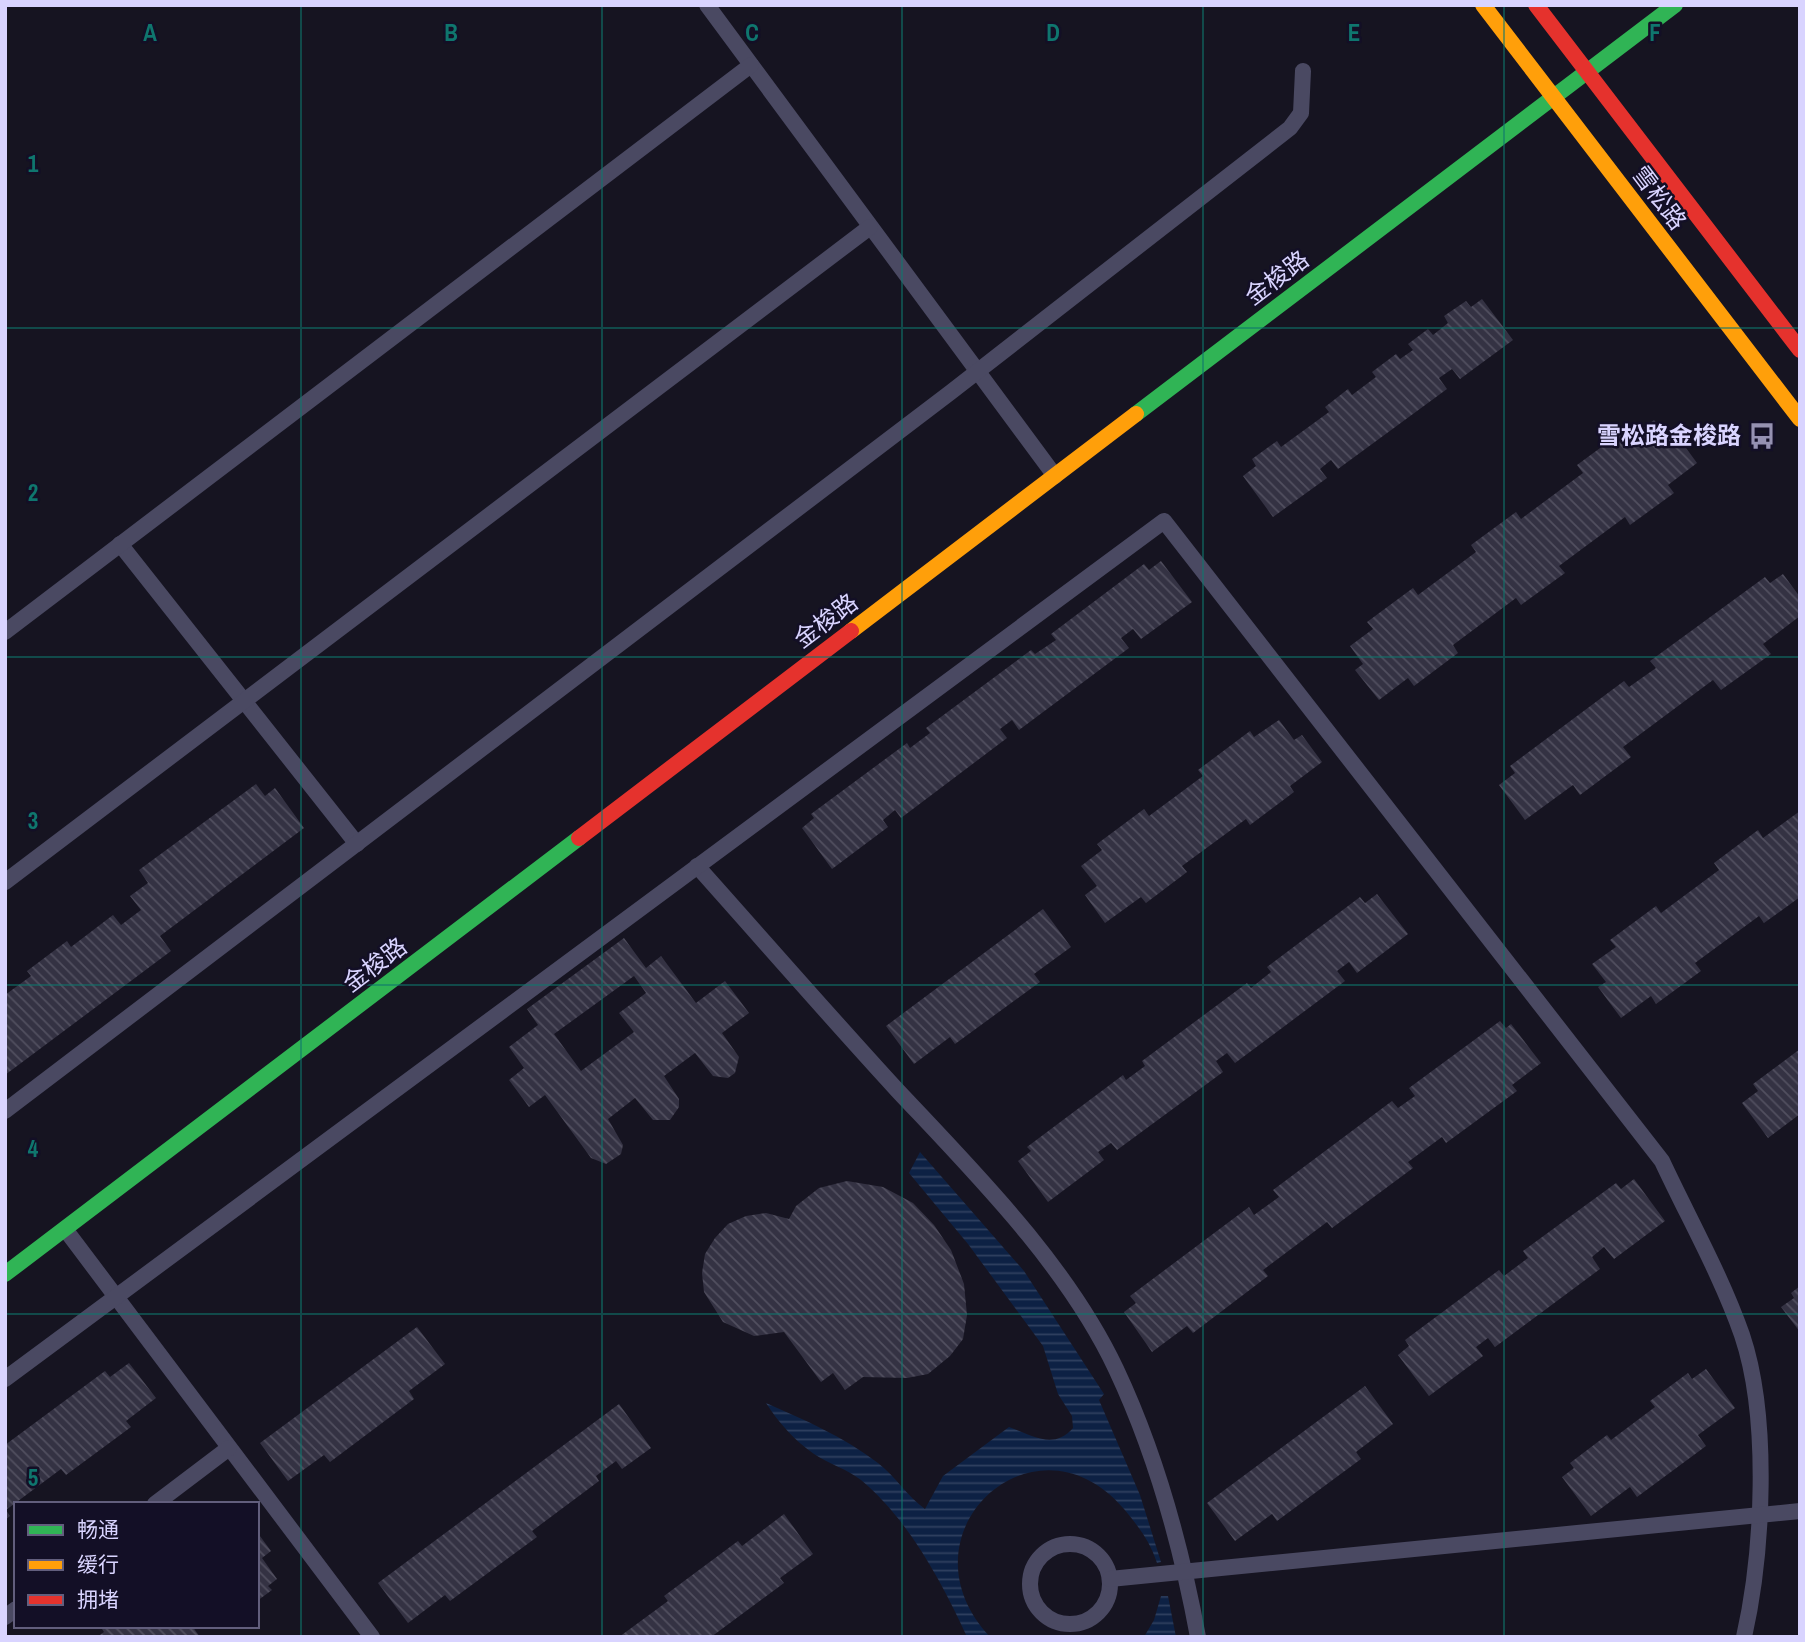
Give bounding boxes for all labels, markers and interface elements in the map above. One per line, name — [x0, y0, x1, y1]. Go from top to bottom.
text: A — [143, 17, 157, 48]
text: B — [444, 17, 458, 48]
text: C — [745, 17, 759, 48]
text: D — [1046, 17, 1060, 48]
text: E — [1348, 17, 1360, 48]
text: F — [1649, 17, 1661, 48]
text: 1 — [28, 148, 39, 179]
street label: 雪松路 — [1625, 159, 1694, 236]
street label: 金梭路 — [1238, 243, 1315, 312]
place label: 雪松路金梭路 — [1597, 419, 1741, 451]
bus stop icon: 雪松路金梭路 — [1747, 421, 1777, 451]
text: 2 — [28, 477, 38, 508]
street label: 金梭路 — [787, 586, 864, 655]
text: 3 — [28, 805, 38, 836]
street label: 金梭路 — [336, 930, 413, 999]
text: 4 — [28, 1133, 39, 1164]
text: 5 — [28, 1462, 38, 1493]
legend — [14, 1502, 259, 1628]
text: 畅通 — [77, 1515, 119, 1544]
text: 缓行 — [77, 1550, 119, 1579]
text: 拥堵 — [77, 1585, 119, 1614]

